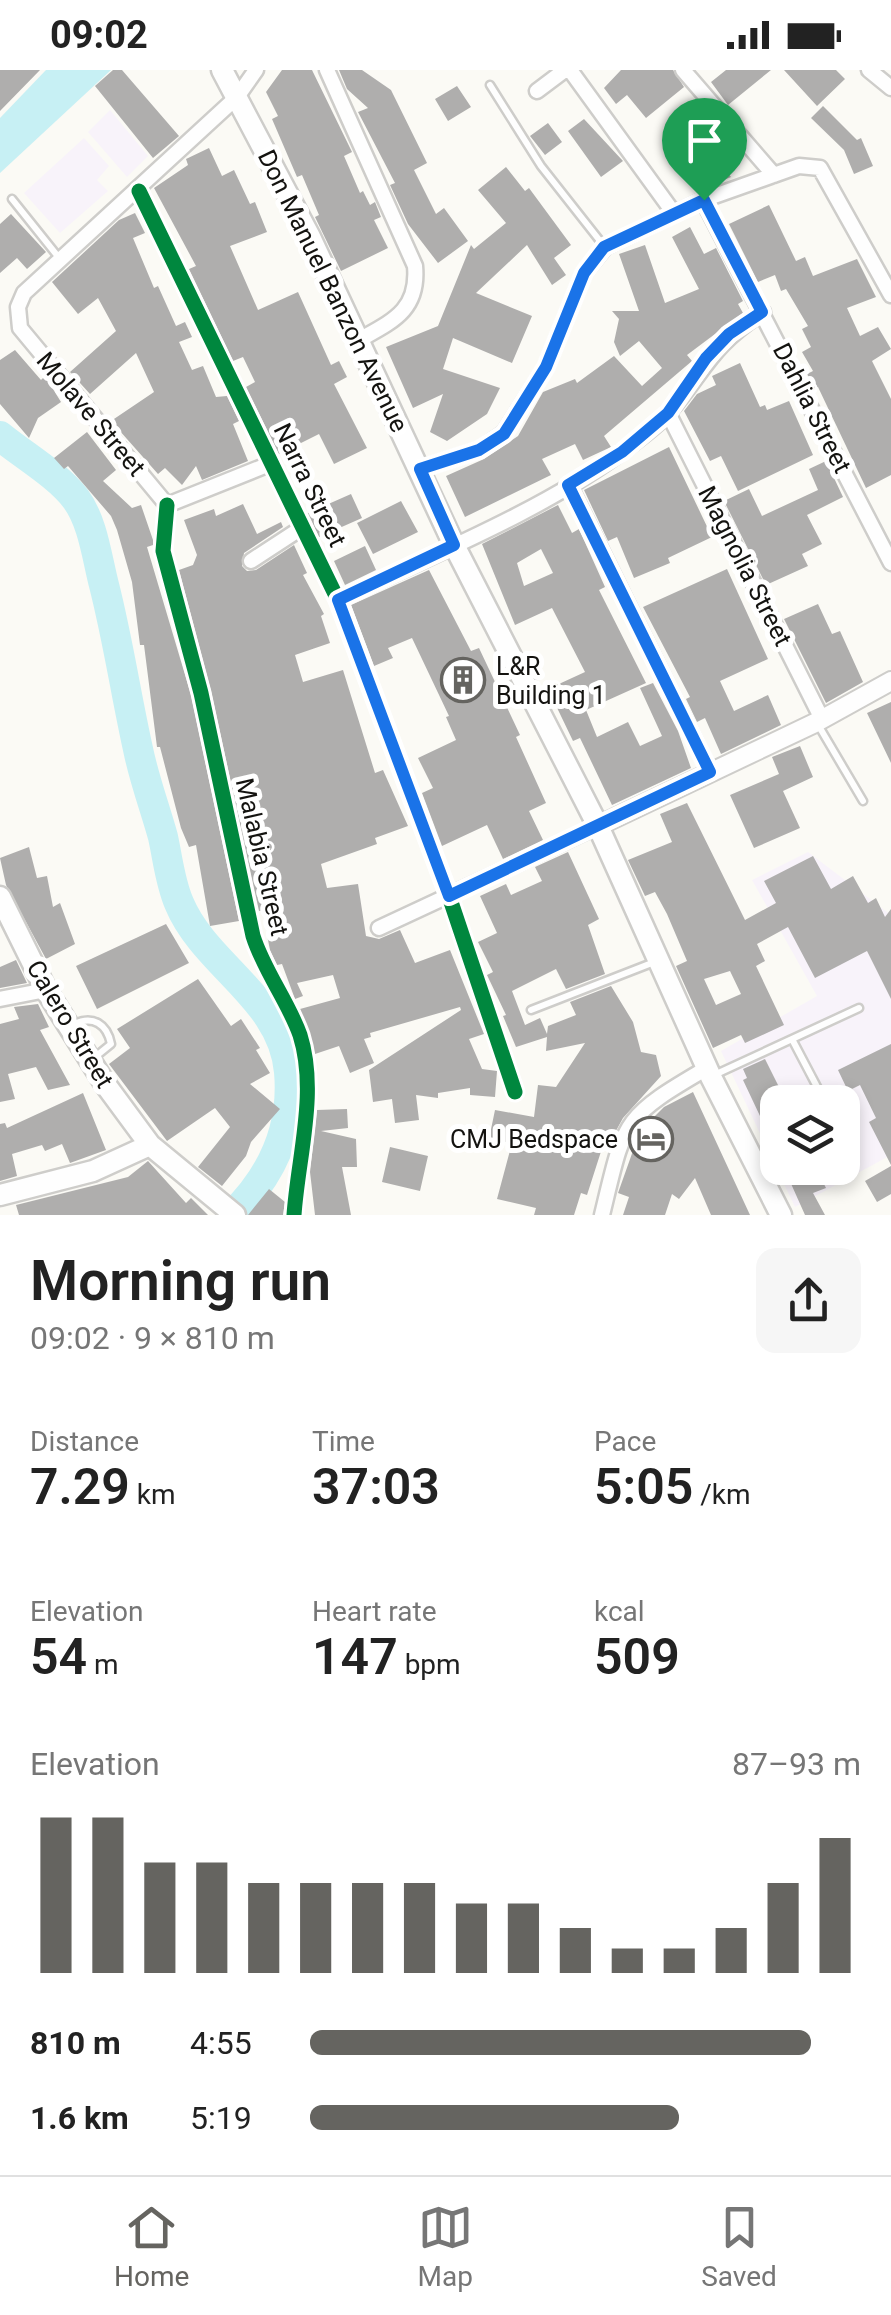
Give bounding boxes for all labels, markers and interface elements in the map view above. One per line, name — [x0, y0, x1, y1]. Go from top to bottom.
text: 09:02 — [50, 13, 148, 57]
pin — [662, 98, 747, 201]
icon: arrive — [677, 113, 732, 168]
street label: Don Manuel Banzon Avenue — [252, 145, 414, 437]
street label: Dahlia Street — [767, 338, 857, 478]
street label: Molave Street — [31, 346, 151, 482]
street label: Narra Street — [268, 419, 352, 551]
street label: Magnolia Street — [692, 481, 798, 651]
place label: L&R Building 1 — [496, 652, 606, 710]
building icon: L&R Building 1 — [440, 657, 486, 703]
street label: Malabia Street — [230, 775, 294, 939]
street label: Calero Street — [21, 955, 119, 1093]
map controls — [760, 1085, 860, 1185]
button: layers — [760, 1085, 860, 1185]
hotel icon: CMJ Bedspace — [628, 1116, 674, 1162]
place label: CMJ Bedspace — [450, 1125, 618, 1154]
button: share — [756, 1248, 861, 1353]
text: Morning run — [30, 1249, 331, 1313]
text: 09:02 · 9 × 810 m — [30, 1319, 275, 1357]
text: Distance — [30, 1425, 139, 1458]
text: Time — [312, 1425, 375, 1458]
text: Pace — [594, 1425, 656, 1458]
text: 7.29 — [30, 1458, 130, 1516]
text: 37:03 — [312, 1458, 440, 1516]
text: 5:05 — [594, 1458, 693, 1516]
text: km — [130, 1478, 176, 1511]
text: /km — [693, 1478, 751, 1511]
text: Elevation — [30, 1595, 143, 1628]
text: Heart rate — [312, 1595, 437, 1628]
text: kcal — [594, 1595, 645, 1628]
text: 54 — [30, 1628, 87, 1686]
text: 147 — [312, 1628, 398, 1686]
text: 509 — [594, 1628, 680, 1686]
text: m — [87, 1648, 119, 1681]
text: bpm — [398, 1648, 461, 1681]
text: Elevation — [30, 1745, 160, 1783]
text: 87–93 m — [732, 1745, 861, 1783]
text: 810 m — [30, 2024, 121, 2062]
text: 4:55 — [190, 2024, 252, 2062]
text: 1.6 km — [30, 2099, 129, 2137]
text: 5:19 — [190, 2099, 252, 2137]
tab: Home — [114, 2200, 189, 2293]
tab: Map — [418, 2200, 473, 2293]
tab: Saved — [701, 2200, 777, 2293]

